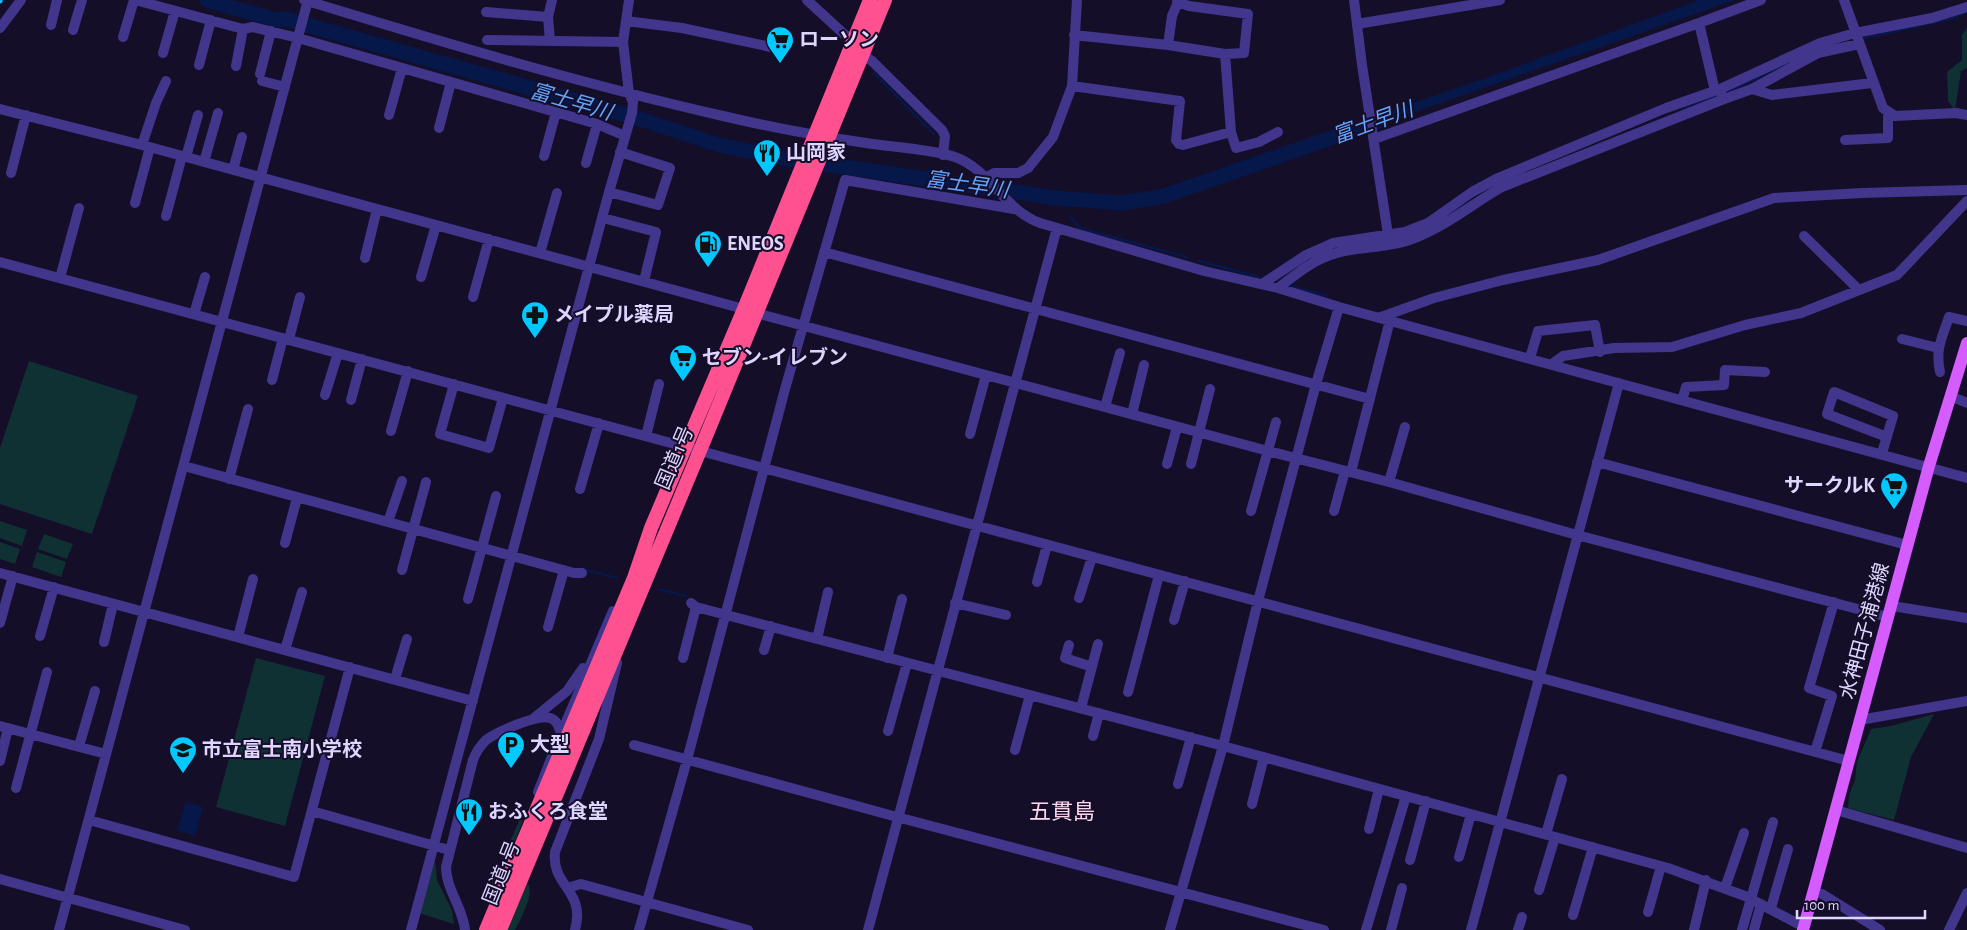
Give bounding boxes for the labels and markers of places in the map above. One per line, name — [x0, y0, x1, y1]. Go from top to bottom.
supermarket icon: ローソン — [765, 25, 795, 64]
place label: ローソン — [799, 30, 879, 50]
restaurant icon: 山岡家 — [752, 138, 782, 177]
place label: 山岡家 — [786, 142, 846, 163]
fuel station icon: ENEOS — [693, 229, 723, 268]
place label: ENEOS — [727, 234, 784, 254]
pharmacy icon: メイプル薬局 — [520, 300, 550, 339]
place label: メイプル薬局 — [554, 304, 674, 325]
supermarket icon: セブン-イレブン — [668, 343, 698, 382]
place label: セブン-イレブン — [702, 346, 848, 368]
supermarket icon: サークルK — [1879, 471, 1909, 510]
place label: サークルK — [1784, 475, 1875, 496]
parking icon: 大型 — [496, 730, 526, 769]
place label: 大型 — [530, 734, 570, 755]
school or university icon: 市立富士南小学校 — [168, 735, 198, 774]
place label: 市立富士南小学校 — [202, 738, 362, 760]
restaurant icon: おふくろ食堂 — [454, 797, 484, 836]
place label: おふくろ食堂 — [488, 801, 608, 822]

